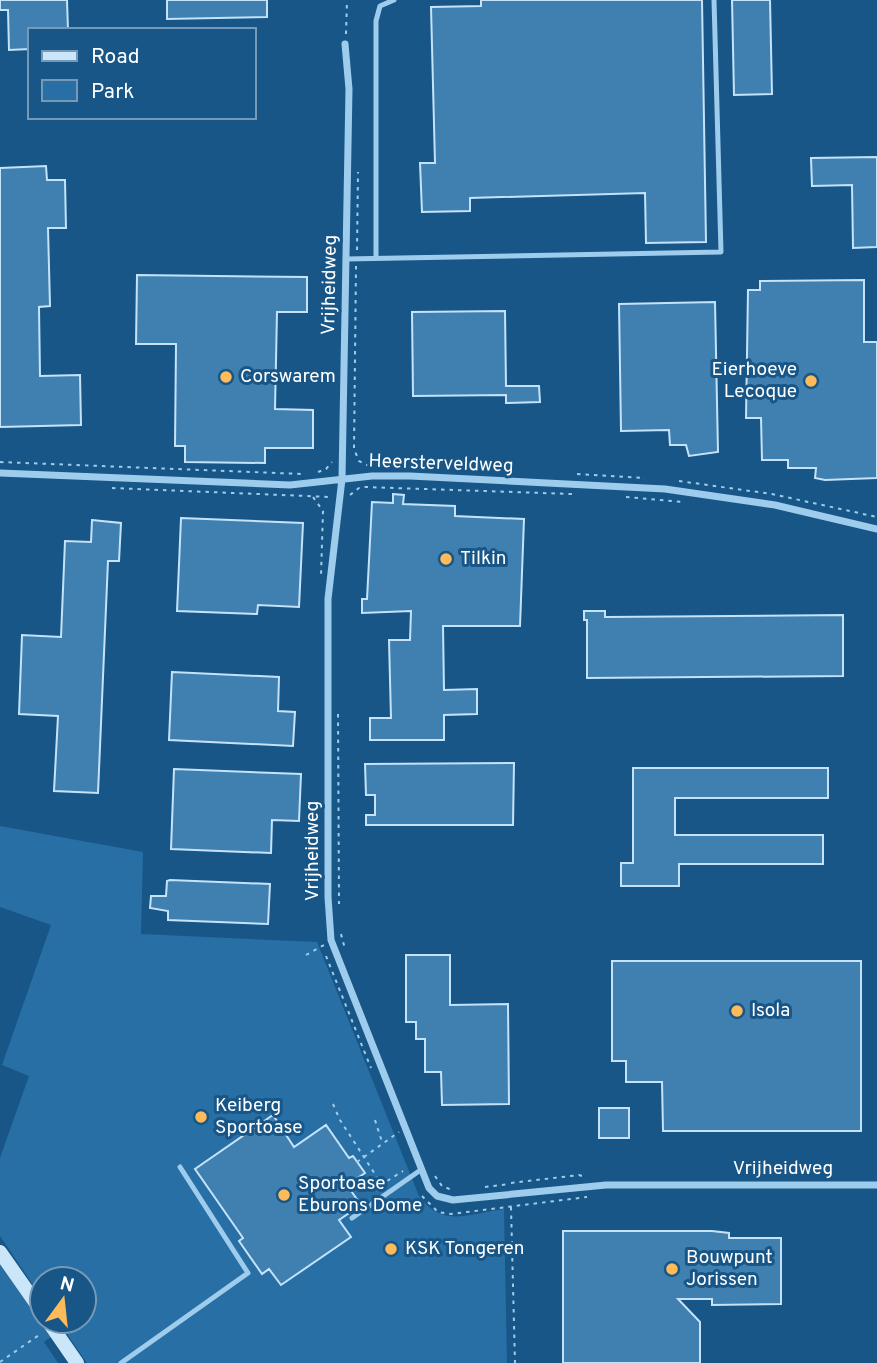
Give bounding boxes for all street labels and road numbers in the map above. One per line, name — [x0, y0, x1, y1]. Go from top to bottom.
street label: Vrijheidweg — [317, 235, 343, 335]
street label: Heersterveldweg — [368, 449, 514, 479]
street label: Vrijheidweg — [301, 801, 325, 901]
street label: Vrijheidweg — [733, 1157, 833, 1181]

